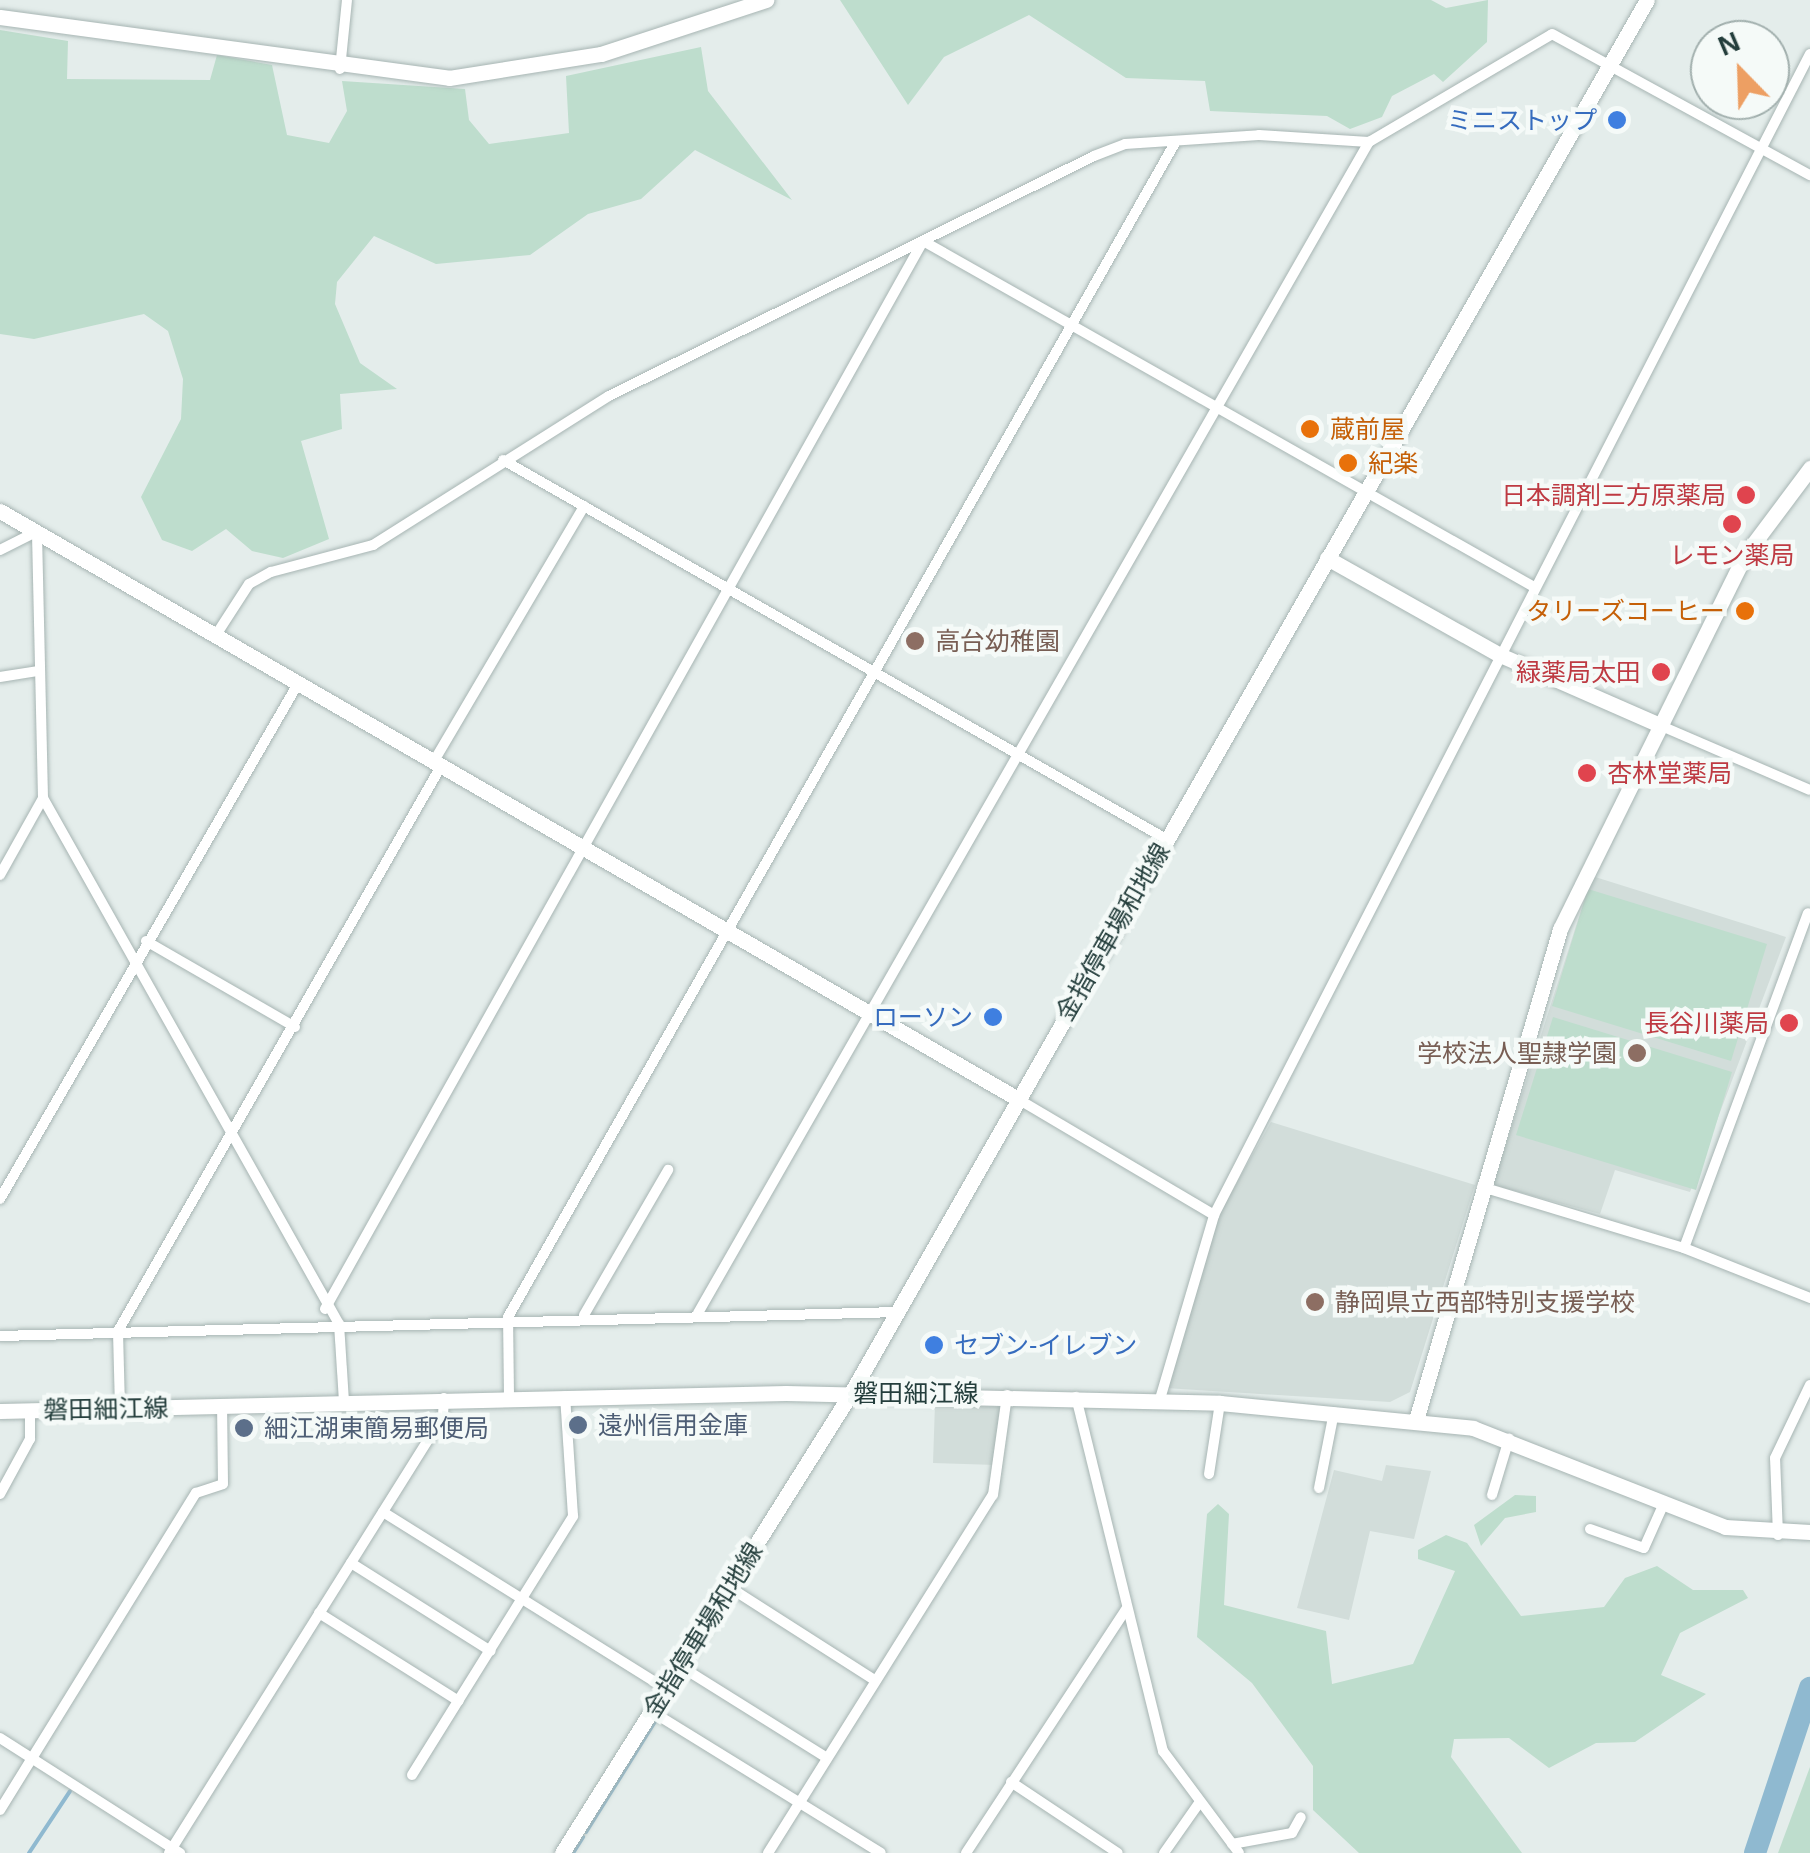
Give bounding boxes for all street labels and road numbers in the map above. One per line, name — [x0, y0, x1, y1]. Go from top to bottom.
street label: 金指停車場和地線 — [1050, 838, 1176, 1026]
street label: 磐田細江線 — [854, 1378, 978, 1408]
street label: 磐田細江線 — [43, 1393, 169, 1425]
street label: 金指停車場和地線 — [637, 1537, 769, 1723]

